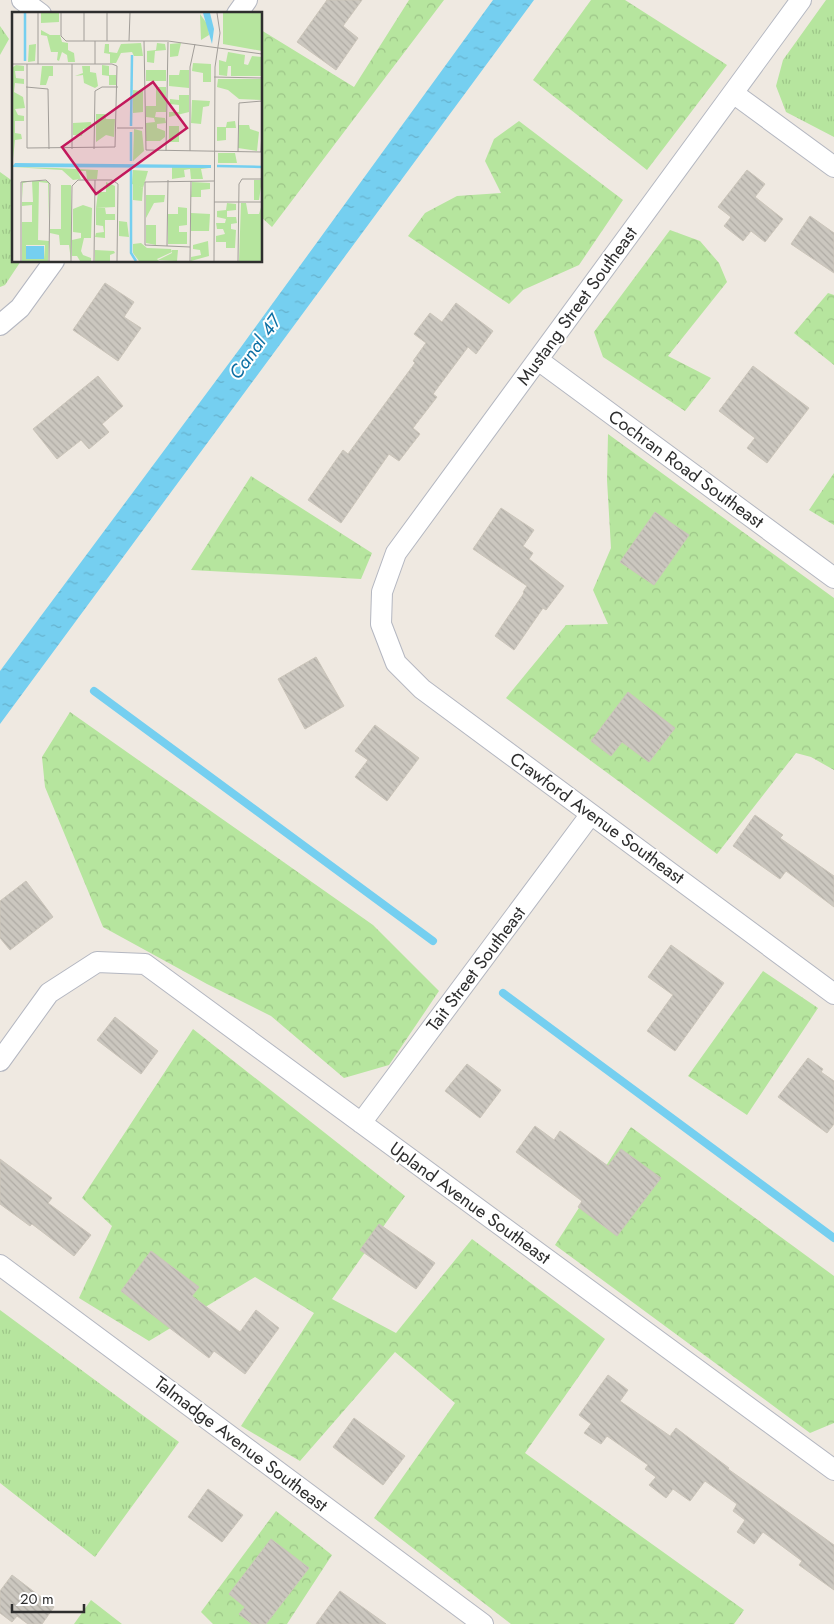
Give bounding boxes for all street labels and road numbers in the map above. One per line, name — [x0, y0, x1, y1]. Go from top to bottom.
street label: Mustang Street Southeast — [511, 221, 644, 391]
street label: Cochran Road Southeast — [603, 404, 770, 535]
street label: Crawford Avenue Southeast — [504, 746, 690, 891]
street label: Tait Street Southeast — [420, 901, 532, 1037]
street label: Upland Avenue Southeast — [384, 1136, 556, 1271]
street label: Talmadge Avenue Southeast — [149, 1370, 334, 1518]

